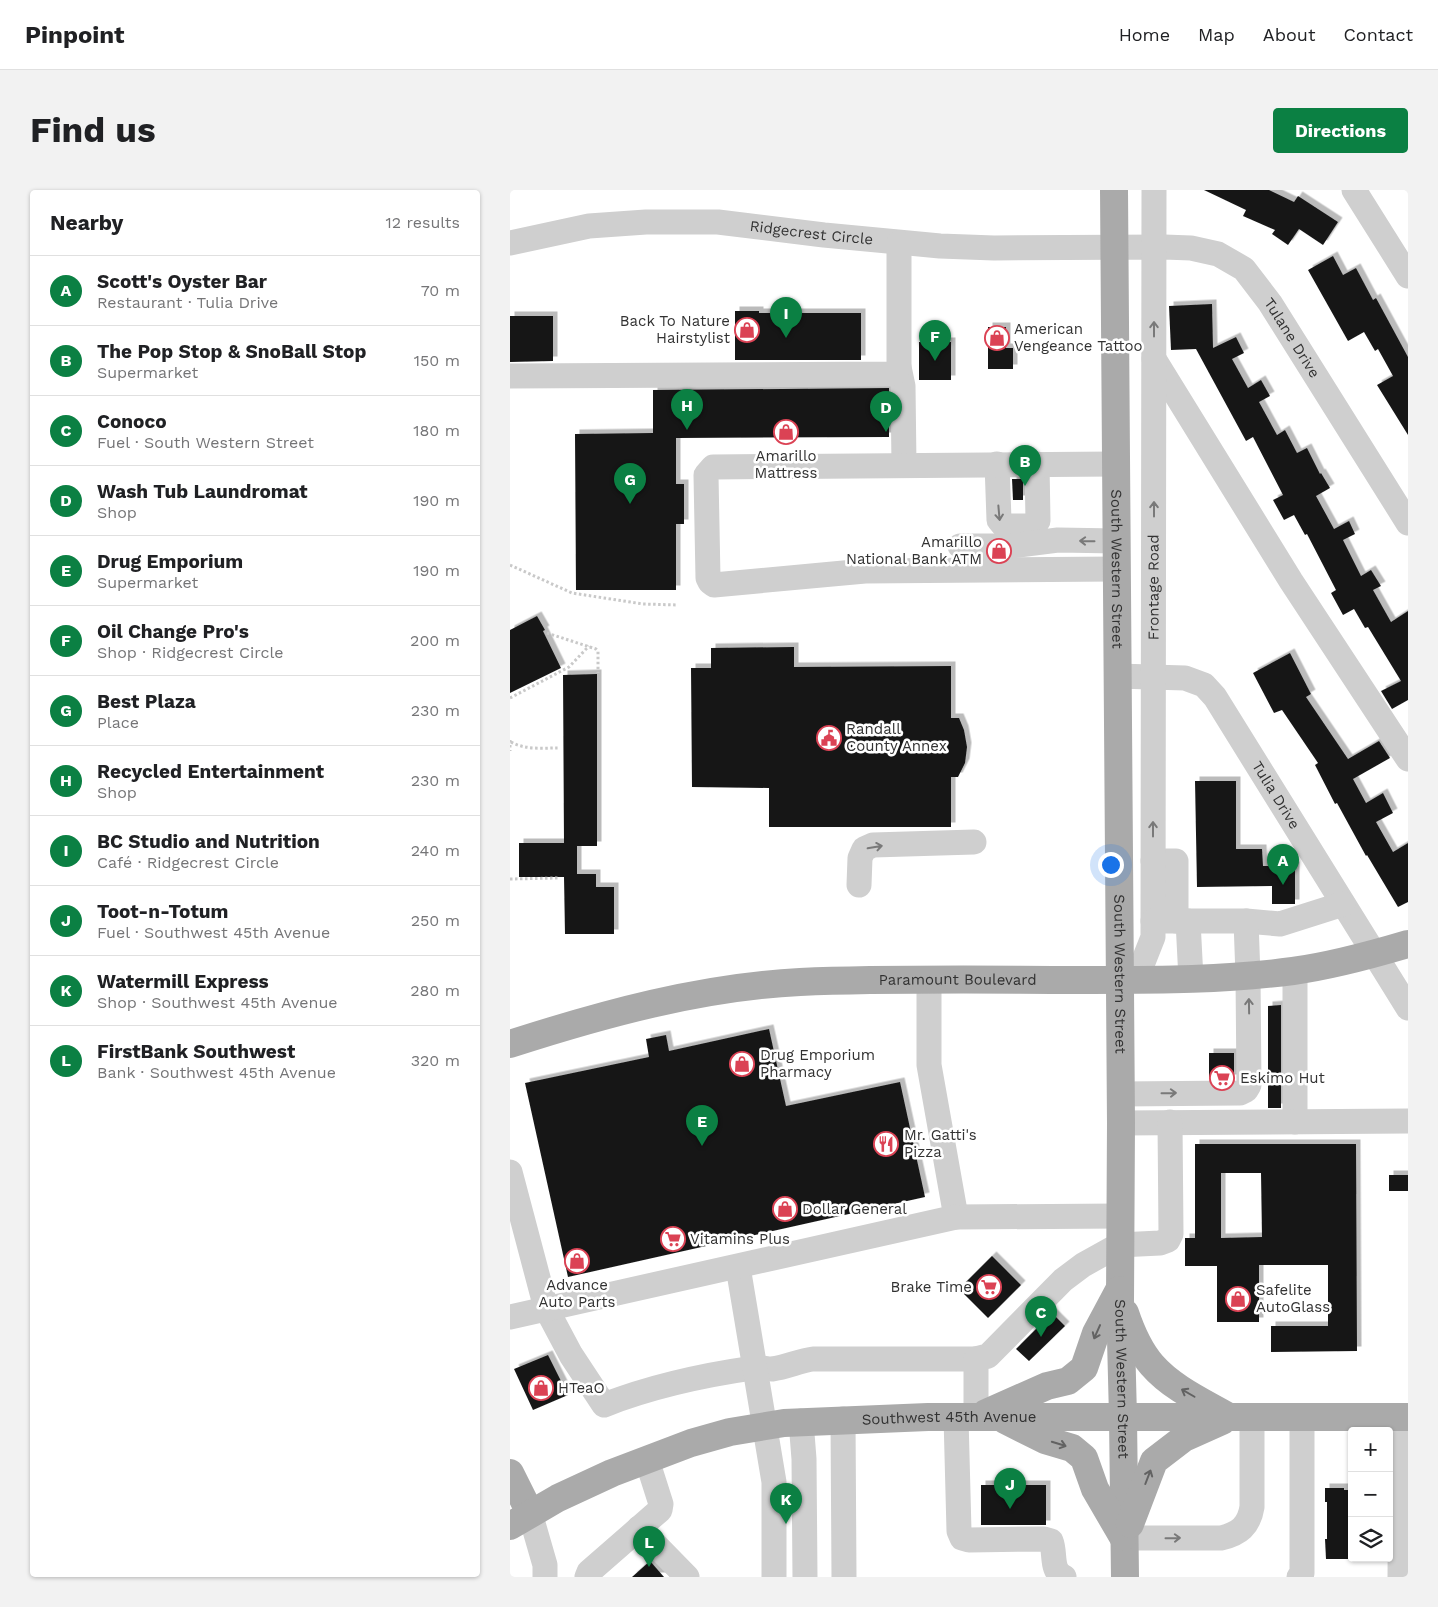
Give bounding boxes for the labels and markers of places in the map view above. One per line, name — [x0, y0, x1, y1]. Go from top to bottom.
pin: I — [770, 297, 802, 338]
place label: Back To Nature Hairstylist — [620, 312, 731, 347]
shop icon: Back To Nature Hairstylist — [734, 317, 760, 343]
pin: F — [919, 320, 951, 361]
place label: American Vengeance Tattoo — [1014, 320, 1143, 355]
shop icon: American Vengeance Tattoo — [984, 325, 1010, 351]
pin: H — [671, 389, 703, 430]
pin: D — [870, 391, 902, 432]
shop icon: Amarillo Mattress — [773, 419, 799, 445]
pin: B — [1009, 445, 1041, 486]
place label: Amarillo Mattress — [755, 447, 818, 482]
pin: G — [614, 463, 646, 504]
place label: Amarillo National Bank ATM — [846, 533, 982, 568]
shop icon: Amarillo National Bank ATM — [986, 538, 1012, 564]
place label: Randall County Annex — [846, 720, 947, 755]
public building icon: Randall County Annex — [816, 725, 842, 751]
pin: A — [1267, 844, 1299, 885]
place label: Drug Emporium Pharmacy — [760, 1046, 875, 1081]
shop icon: Drug Emporium Pharmacy — [729, 1051, 755, 1077]
supermarket icon: Eskimo Hut — [1209, 1065, 1235, 1091]
place label: Eskimo Hut — [1240, 1069, 1326, 1087]
pin: E — [686, 1105, 718, 1146]
place label: Mr. Gatti's Pizza — [904, 1126, 977, 1161]
restaurant icon: Mr. Gatti's Pizza — [873, 1131, 899, 1157]
shop icon: Dollar General — [772, 1196, 798, 1222]
place label: Dollar General — [802, 1200, 907, 1218]
supermarket icon: Vitamins Plus — [660, 1226, 686, 1252]
place label: Vitamins Plus — [690, 1230, 790, 1248]
shop icon: Advance Auto Parts — [564, 1248, 590, 1274]
supermarket icon: Brake Time — [976, 1274, 1002, 1300]
place label: Advance Auto Parts — [539, 1276, 616, 1311]
place label: Brake Time — [890, 1278, 972, 1296]
place label: Safelite AutoGlass — [1256, 1281, 1330, 1316]
shop icon: Safelite AutoGlass — [1225, 1286, 1251, 1312]
pin: C — [1025, 1296, 1057, 1337]
shop icon: HTeaO — [528, 1375, 554, 1401]
place label: HTeaO — [558, 1379, 605, 1397]
pin: J — [994, 1468, 1026, 1509]
pin: K — [770, 1483, 802, 1524]
pin: L — [633, 1526, 665, 1567]

